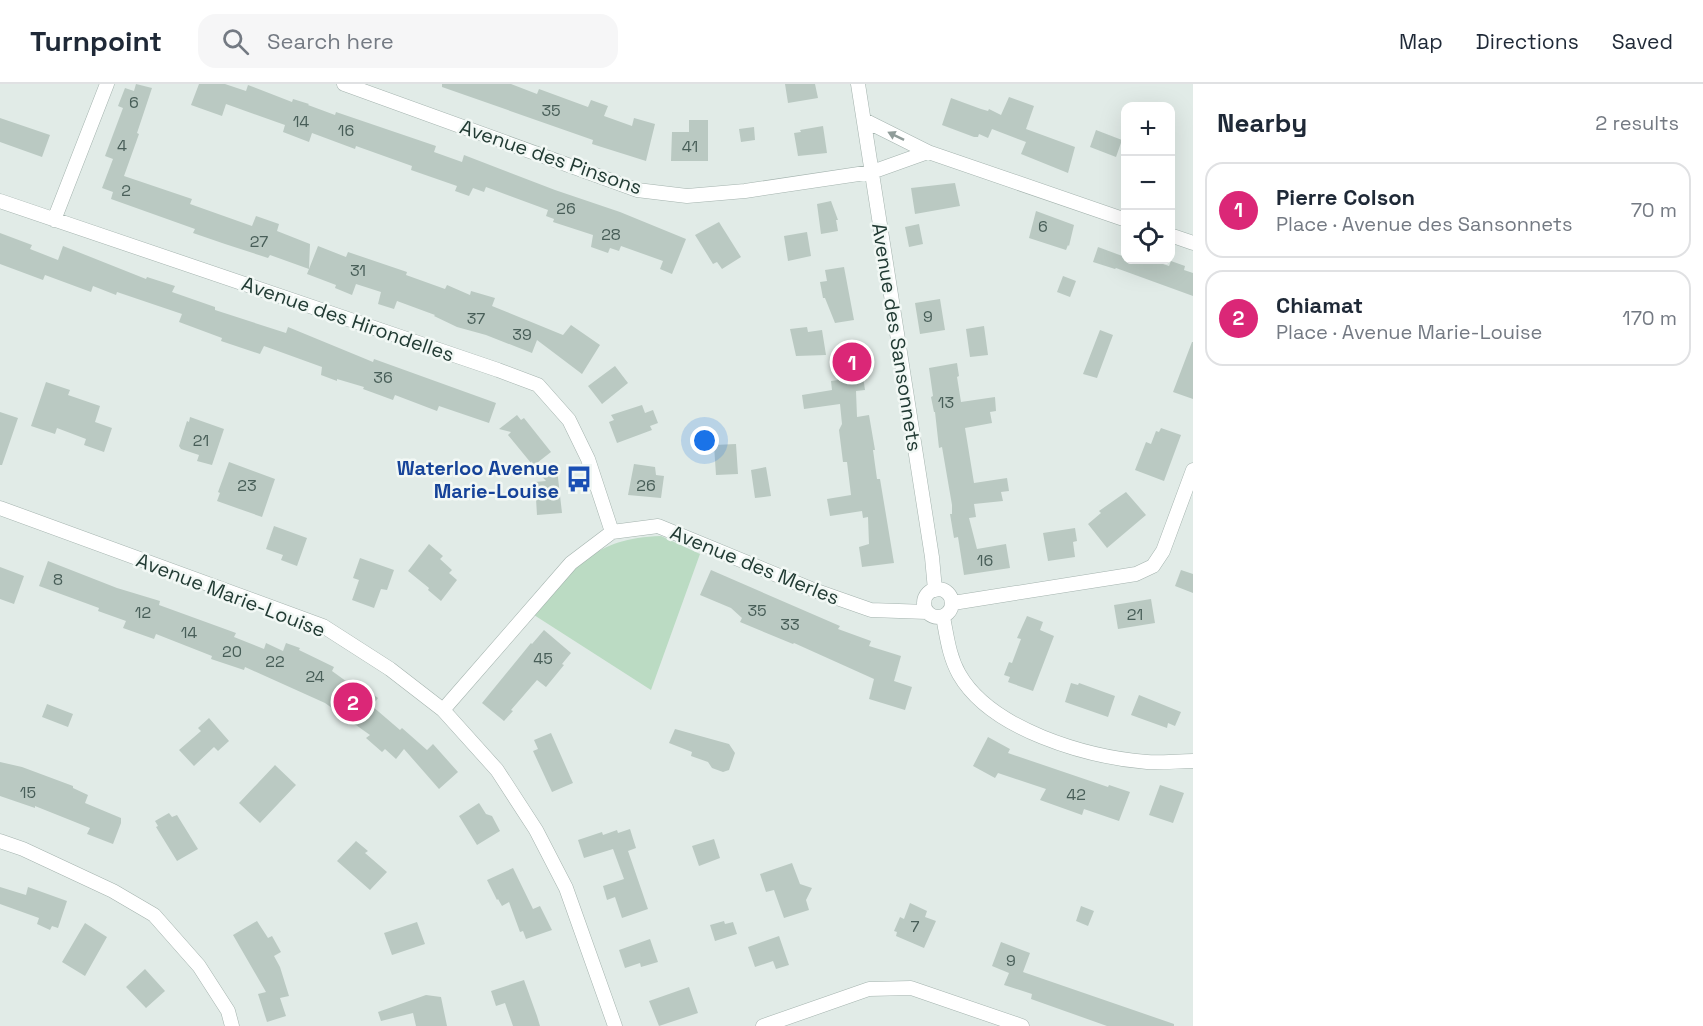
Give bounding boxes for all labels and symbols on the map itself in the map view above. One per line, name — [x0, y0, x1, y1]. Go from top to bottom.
house number: 6 — [129, 92, 139, 113]
house number: 35 — [541, 100, 561, 121]
house number: 14 — [293, 111, 309, 132]
street label: Avenue des Pinsons — [456, 114, 646, 200]
house number: 16 — [338, 120, 354, 141]
one-way arrow — [887, 132, 905, 142]
house number: 4 — [117, 135, 127, 156]
house number: 41 — [682, 136, 698, 157]
house number: 2 — [121, 180, 131, 201]
house number: 26 — [556, 198, 576, 219]
house number: 6 — [1038, 216, 1048, 237]
street label: Avenue des Sansonnets — [866, 221, 928, 453]
house number: 28 — [601, 224, 621, 245]
house number: 27 — [250, 231, 268, 252]
house number: 31 — [350, 260, 366, 281]
street label: Avenue des Hirondelles — [238, 270, 458, 368]
house number: 9 — [923, 306, 933, 327]
house number: 37 — [467, 308, 485, 329]
house number: 39 — [512, 324, 532, 345]
pin: 1 — [832, 340, 872, 384]
house number: 36 — [373, 367, 393, 388]
house number: 13 — [938, 392, 954, 413]
your location — [690, 426, 719, 455]
house number: 21 — [193, 430, 209, 451]
place label: Waterloo Avenue Marie-Louise — [397, 455, 559, 504]
bus stop icon: Waterloo Avenue Marie-Louise — [564, 464, 594, 494]
house number: 23 — [237, 475, 257, 496]
house number: 26 — [636, 475, 656, 496]
street label: Avenue des Merles — [667, 519, 843, 611]
street label: Avenue Marie-Louise — [133, 547, 329, 643]
house number: 16 — [977, 550, 993, 571]
house number: 8 — [53, 569, 63, 590]
house number: 35 — [747, 600, 767, 621]
house number: 12 — [135, 602, 151, 623]
house number: 21 — [1127, 604, 1143, 625]
house number: 33 — [780, 614, 800, 635]
house number: 14 — [181, 622, 197, 643]
house number: 20 — [222, 641, 242, 662]
house number: 45 — [533, 648, 553, 669]
house number: 22 — [265, 651, 285, 672]
house number: 24 — [305, 666, 325, 687]
pin: 2 — [334, 680, 372, 724]
house number: 15 — [20, 782, 36, 803]
house number: 42 — [1066, 784, 1086, 805]
house number: 7 — [910, 916, 920, 937]
house number: 9 — [1006, 950, 1016, 971]

